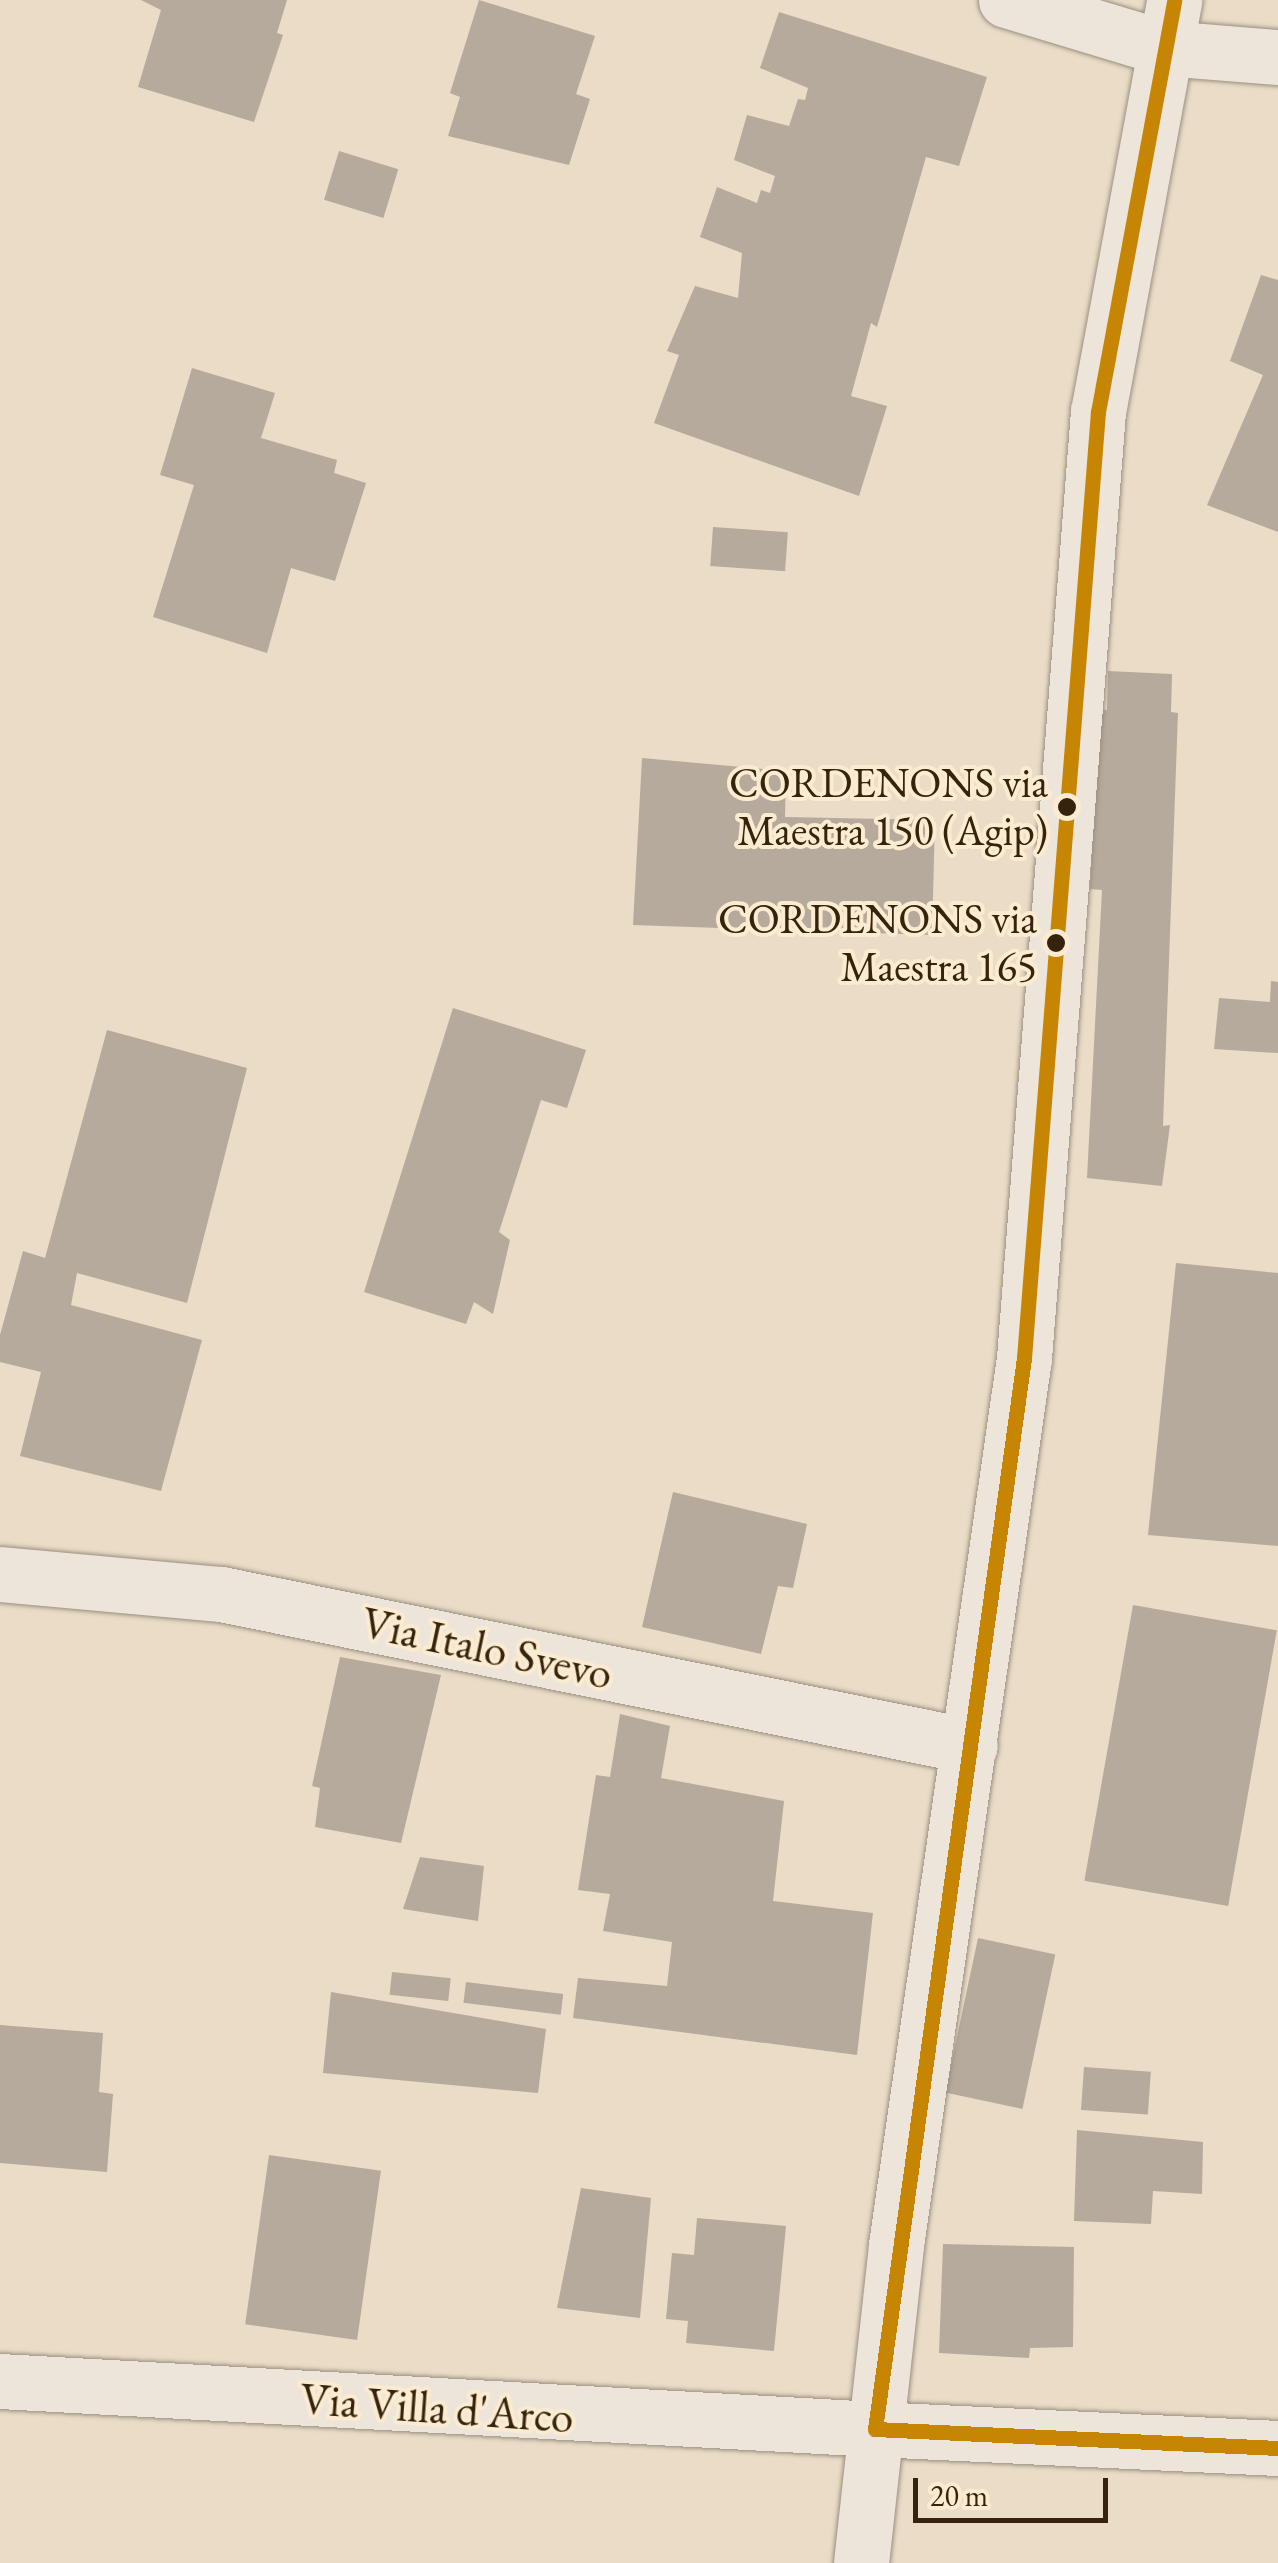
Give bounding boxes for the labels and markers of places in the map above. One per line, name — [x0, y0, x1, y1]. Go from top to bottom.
place label: CORDENONS via Maestra 150 (Agip) — [729, 758, 1048, 856]
marker: CORDENONS via Maestra 150 (Agip) — [1057, 797, 1077, 817]
place label: CORDENONS via Maestra 165 — [718, 894, 1037, 992]
marker: CORDENONS via Maestra 165 — [1046, 933, 1066, 953]

